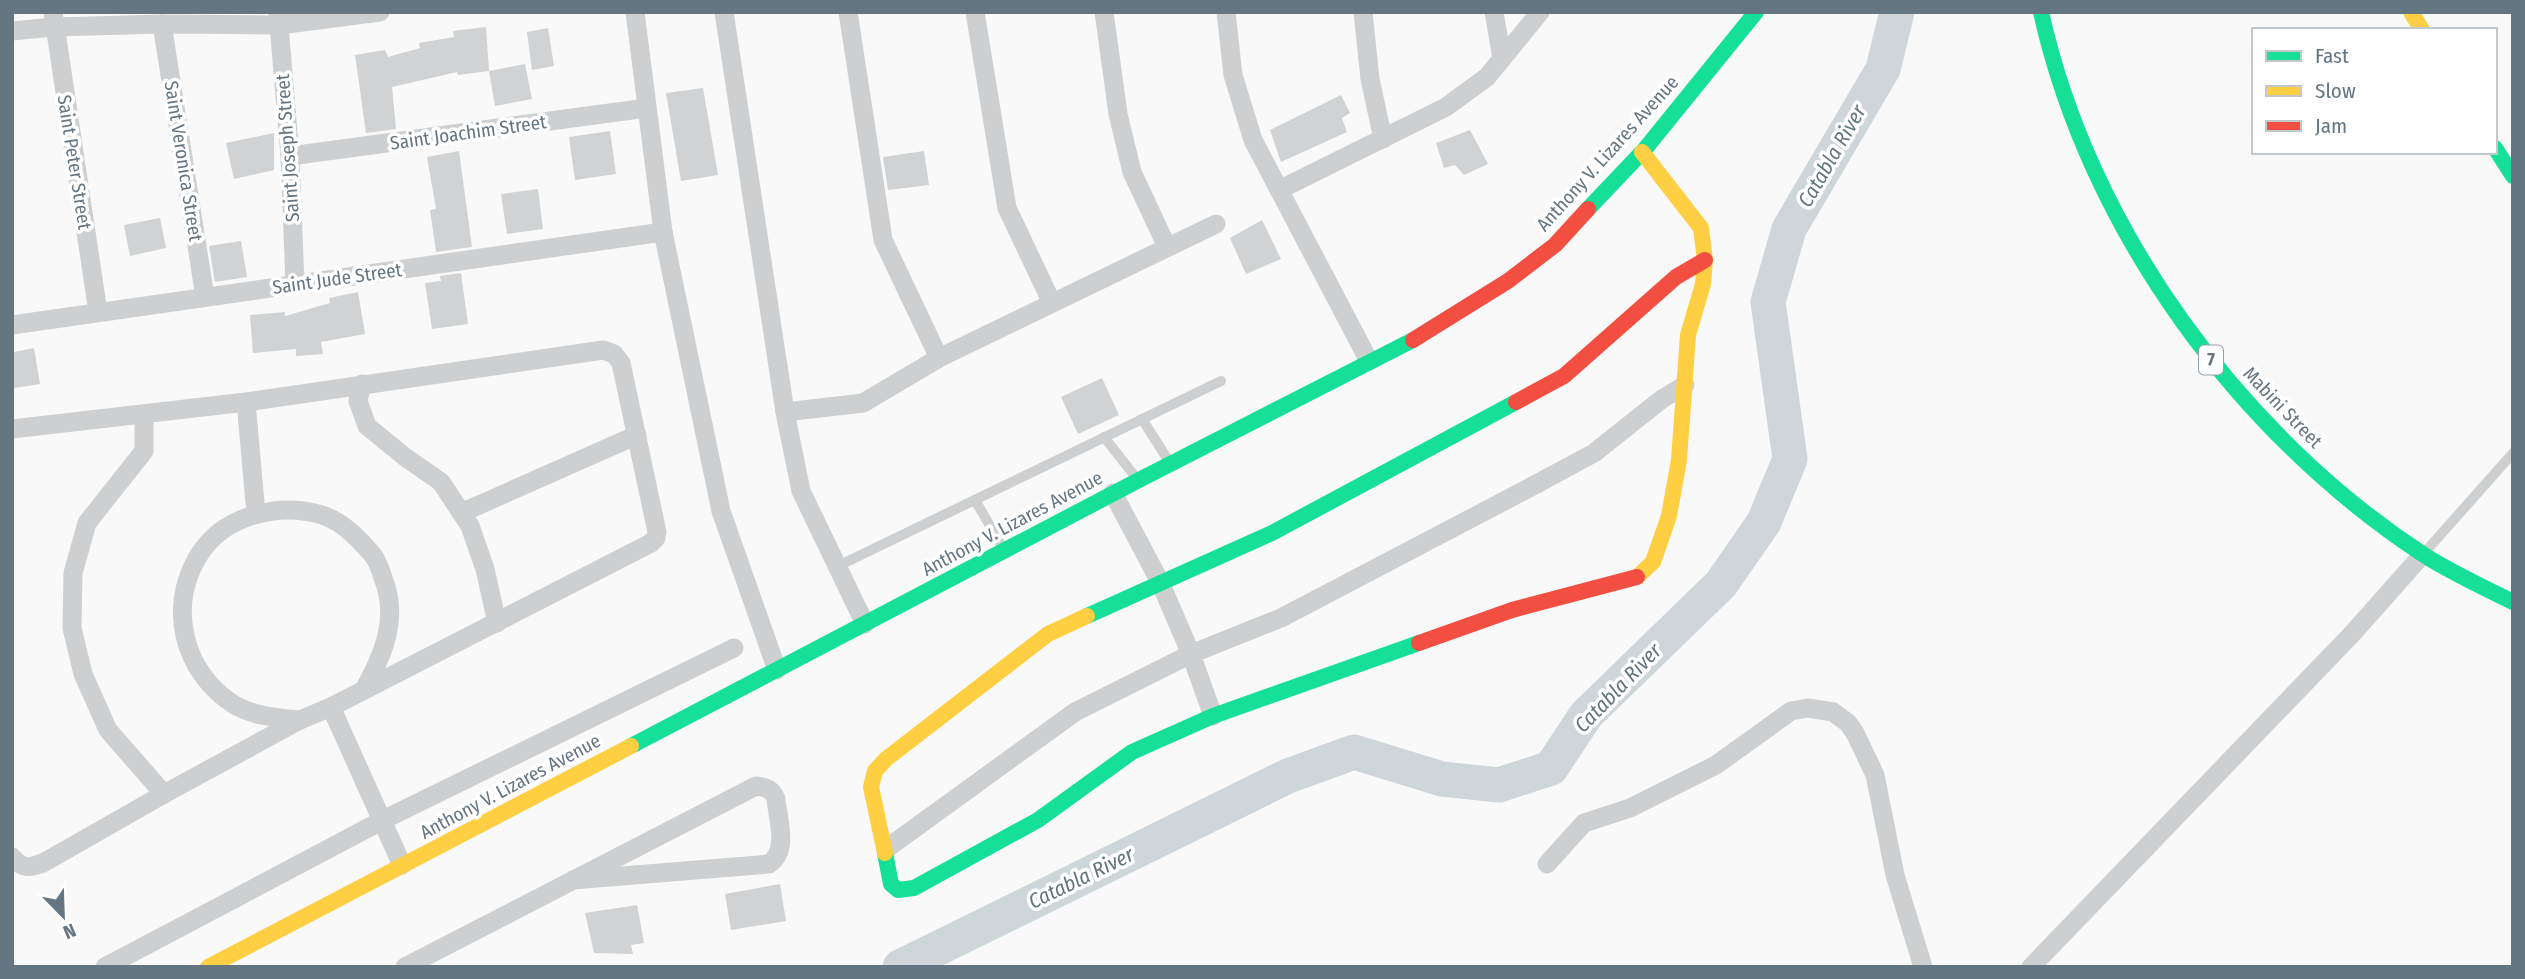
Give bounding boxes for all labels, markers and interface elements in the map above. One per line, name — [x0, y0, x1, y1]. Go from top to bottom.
legend — [2252, 28, 2497, 154]
text: Fast — [2315, 43, 2349, 69]
street label: Anthony V. Lizares Avenue — [1532, 71, 1683, 236]
street label: Saint Joseph Street — [271, 72, 304, 223]
text: Slow — [2315, 78, 2356, 104]
street label: Saint Veronica Street — [159, 79, 208, 244]
street label: Saint Peter Street — [53, 93, 97, 232]
water label: Catabla River — [1792, 100, 1872, 212]
street label: Saint Joachim Street — [389, 110, 548, 155]
text: Jam — [2315, 113, 2347, 139]
street label: Saint Jude Street — [271, 258, 404, 299]
road number: 7 — [2199, 346, 2223, 374]
street label: Mabini Street — [2238, 362, 2327, 453]
street label: Anthony V. Lizares Avenue — [918, 466, 1106, 581]
water label: Catabla River — [1569, 638, 1667, 738]
street label: Anthony V. Lizares Avenue — [416, 729, 604, 844]
water label: Catabla River — [1024, 841, 1138, 915]
north arrow — [28, 881, 98, 951]
text: N — [60, 918, 79, 944]

